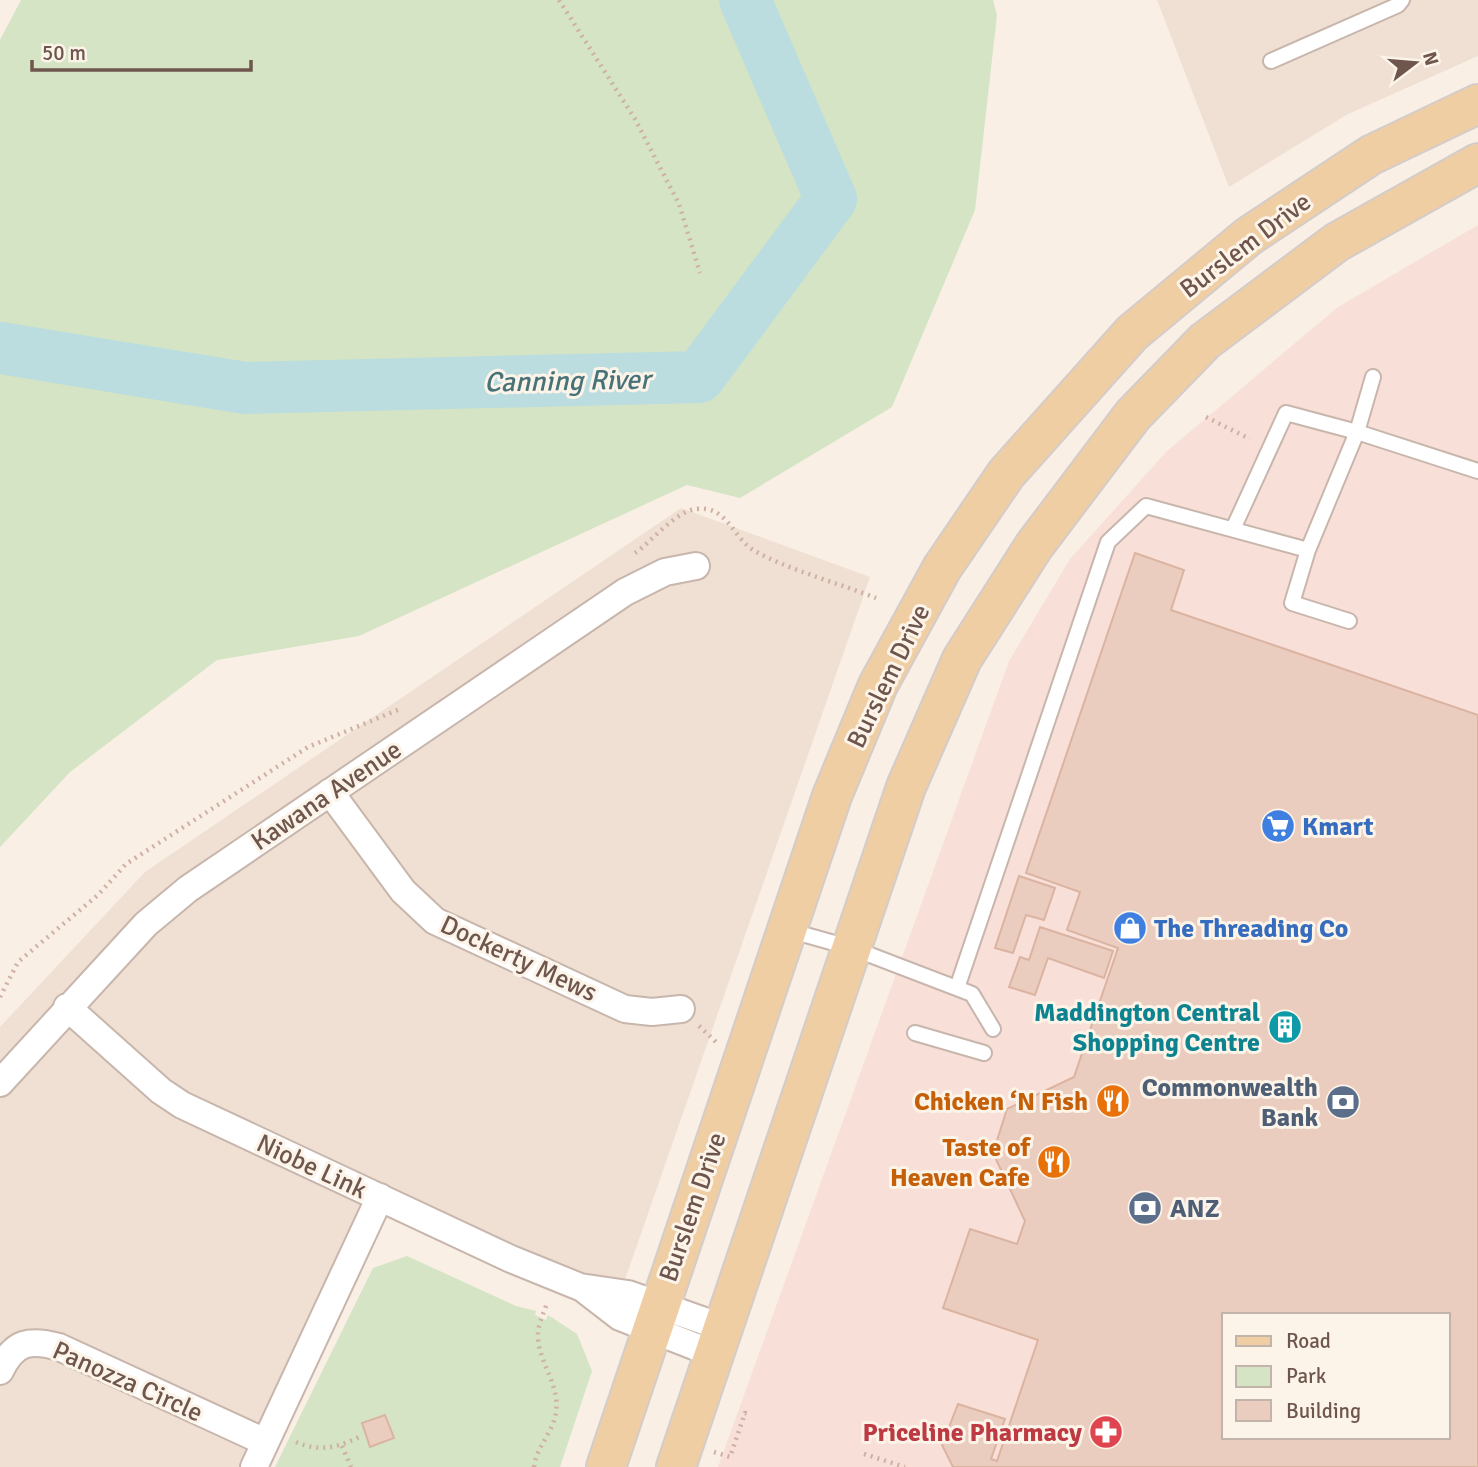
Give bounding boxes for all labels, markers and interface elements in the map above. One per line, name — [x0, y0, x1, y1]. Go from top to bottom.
scale bar — [32, 28, 250, 72]
north arrow — [1380, 28, 1450, 98]
text: 50 m — [42, 40, 86, 66]
text: N — [1417, 49, 1444, 68]
street label: Burslem Drive — [1174, 186, 1317, 305]
water label: Canning River — [484, 362, 654, 399]
street label: Burslem Drive — [840, 599, 937, 754]
street label: Kawana Avenue — [245, 734, 408, 858]
supermarket icon: Kmart — [1259, 807, 1297, 845]
place label: Kmart — [1302, 811, 1374, 843]
street label: Dockerty Mews — [435, 909, 602, 1009]
shop icon: The Threading Co — [1111, 909, 1149, 947]
place label: The Threading Co — [1154, 913, 1348, 945]
place label: Maddington Central Shopping Centre — [1034, 997, 1260, 1059]
building icon: Maddington Central Shopping Centre — [1266, 1008, 1304, 1046]
place label: Commonwealth Bank — [1142, 1072, 1318, 1134]
restaurant icon: Chicken ‘N Fish — [1094, 1082, 1132, 1120]
bank icon: Commonwealth Bank — [1324, 1083, 1362, 1121]
place label: Chicken ‘N Fish — [914, 1086, 1088, 1118]
street label: Niobe Link — [251, 1127, 372, 1206]
street label: Burslem Drive — [652, 1128, 733, 1286]
place label: Taste of Heaven Cafe — [890, 1132, 1032, 1194]
restaurant icon: Taste of Heaven Cafe — [1035, 1143, 1073, 1181]
bank icon: ANZ — [1126, 1189, 1164, 1227]
place label: ANZ — [1170, 1193, 1220, 1225]
legend — [1222, 1313, 1450, 1439]
text: Road — [1286, 1328, 1331, 1354]
street label: Panozza Circle — [47, 1335, 208, 1429]
text: Park — [1286, 1363, 1327, 1389]
text: Building — [1286, 1398, 1361, 1424]
pharmacy icon: Priceline Pharmacy — [1087, 1413, 1125, 1451]
place label: Priceline Pharmacy — [862, 1417, 1082, 1449]

